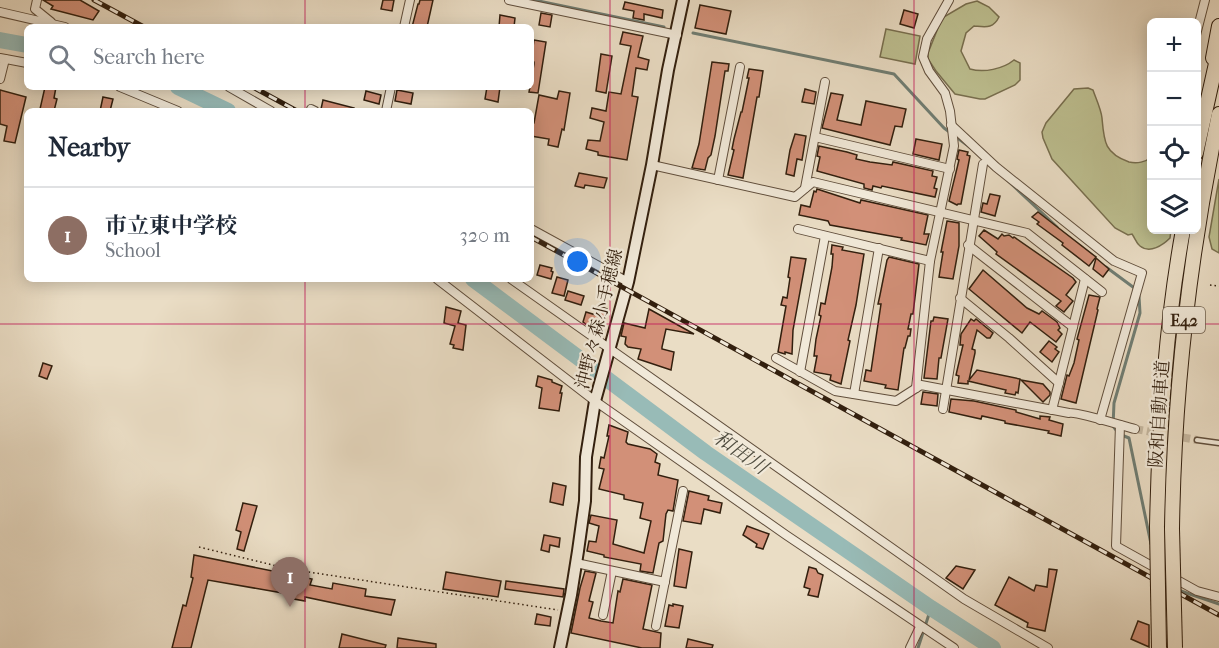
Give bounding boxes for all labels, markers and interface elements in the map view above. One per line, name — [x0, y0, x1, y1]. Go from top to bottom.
map controls — [1147, 18, 1201, 234]
button: + — [1147, 18, 1201, 72]
search box — [24, 24, 534, 90]
icon: search — [45, 41, 78, 74]
text: Search here — [93, 44, 205, 70]
button: − — [1147, 72, 1201, 126]
button: locate — [1147, 126, 1201, 180]
text: Nearby — [48, 132, 130, 163]
button: layers — [1147, 180, 1201, 234]
text: 市立東中学校 — [105, 213, 237, 239]
text: 1 — [64, 224, 71, 247]
text: 320 m — [460, 224, 510, 247]
text: School — [105, 239, 161, 262]
your location — [563, 247, 592, 276]
street label: 沖野々森小手穂線 — [572, 247, 627, 392]
road number: E42 — [1163, 307, 1205, 333]
street label: 阪和自動車道 — [1145, 359, 1174, 469]
water label: 和田川 — [710, 426, 774, 480]
pin: 1 — [270, 558, 310, 607]

